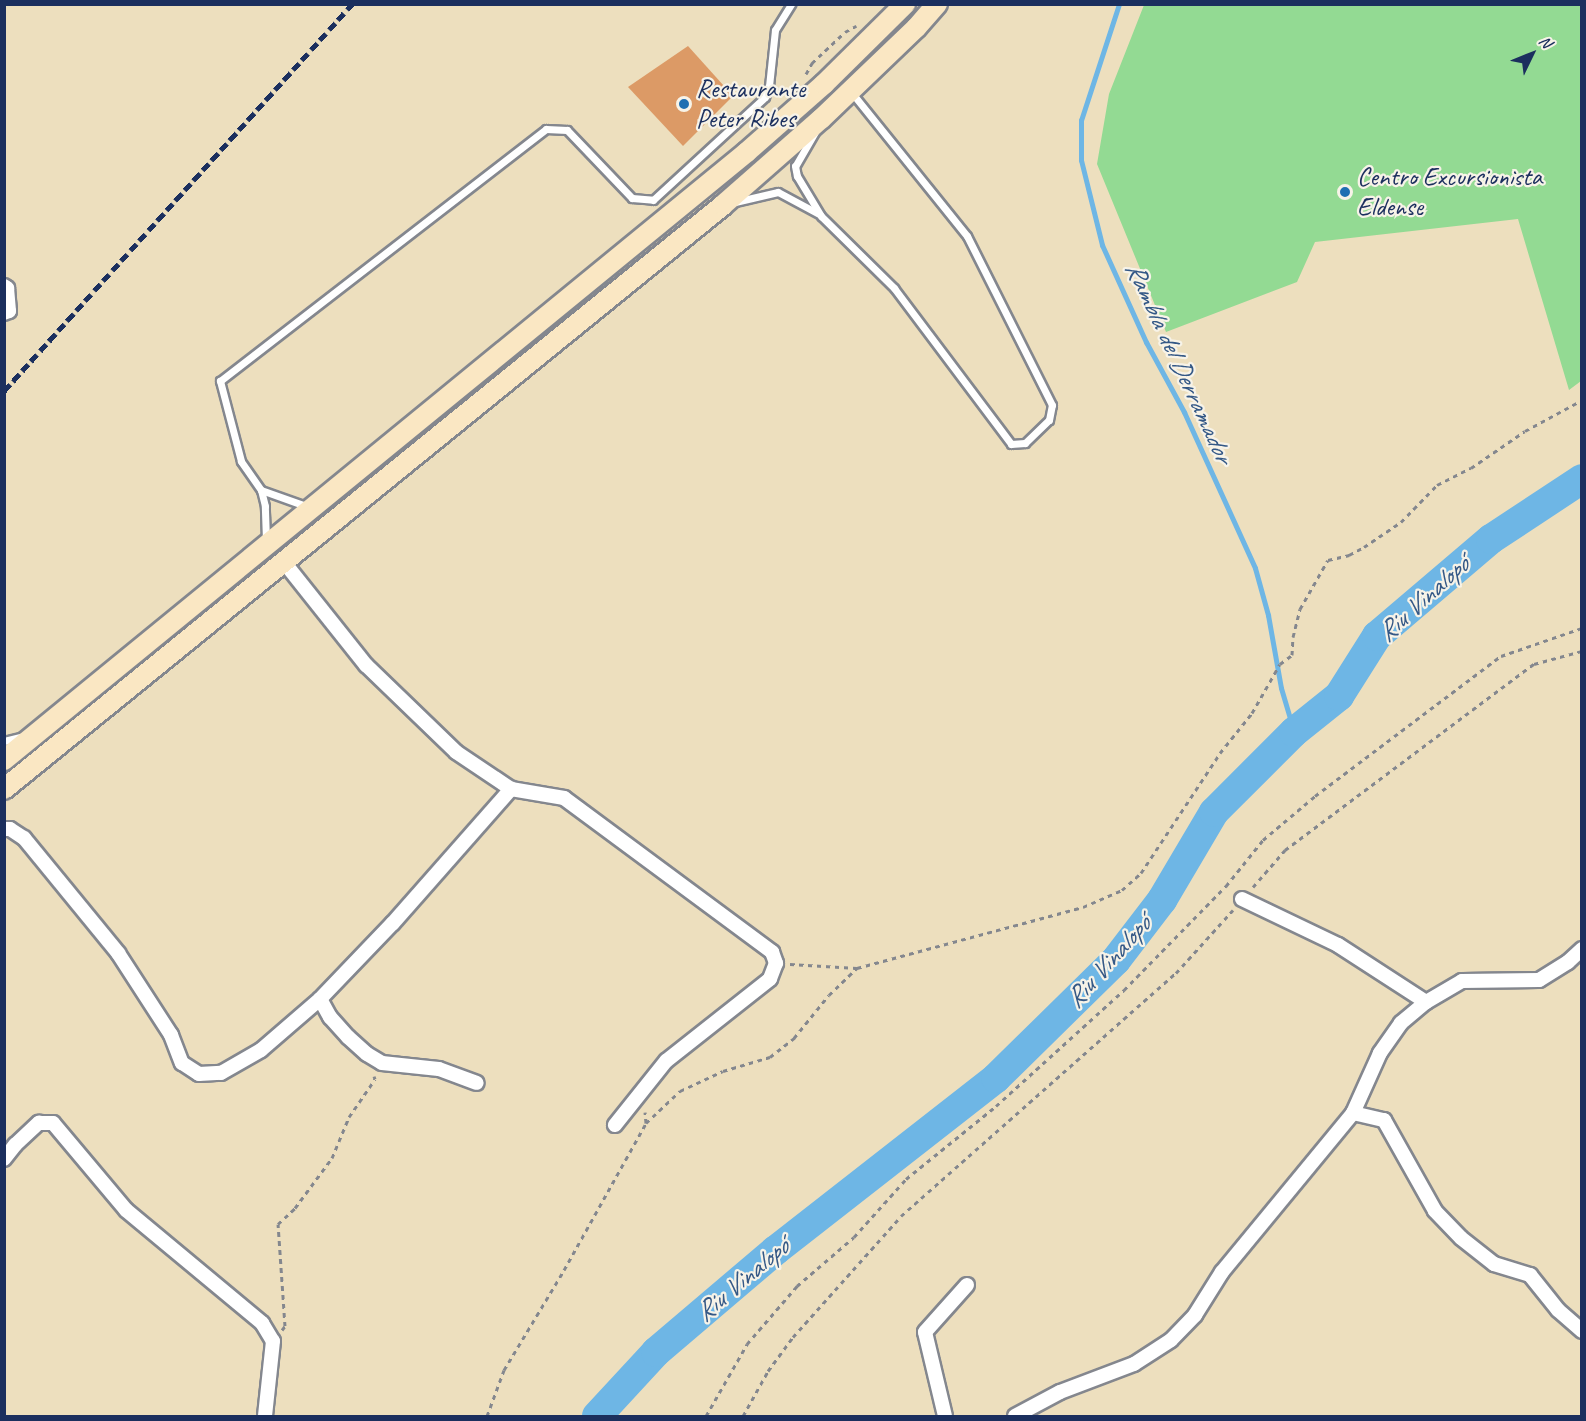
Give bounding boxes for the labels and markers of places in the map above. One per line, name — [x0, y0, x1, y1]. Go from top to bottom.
place label: Restaurante Peter Ribes — [696, 73, 805, 134]
marker: Restaurante Peter Ribes — [677, 97, 691, 111]
place label: Centro Excursionista Eldense — [1357, 161, 1541, 222]
marker: Centro Excursionista Eldense — [1338, 185, 1352, 199]

